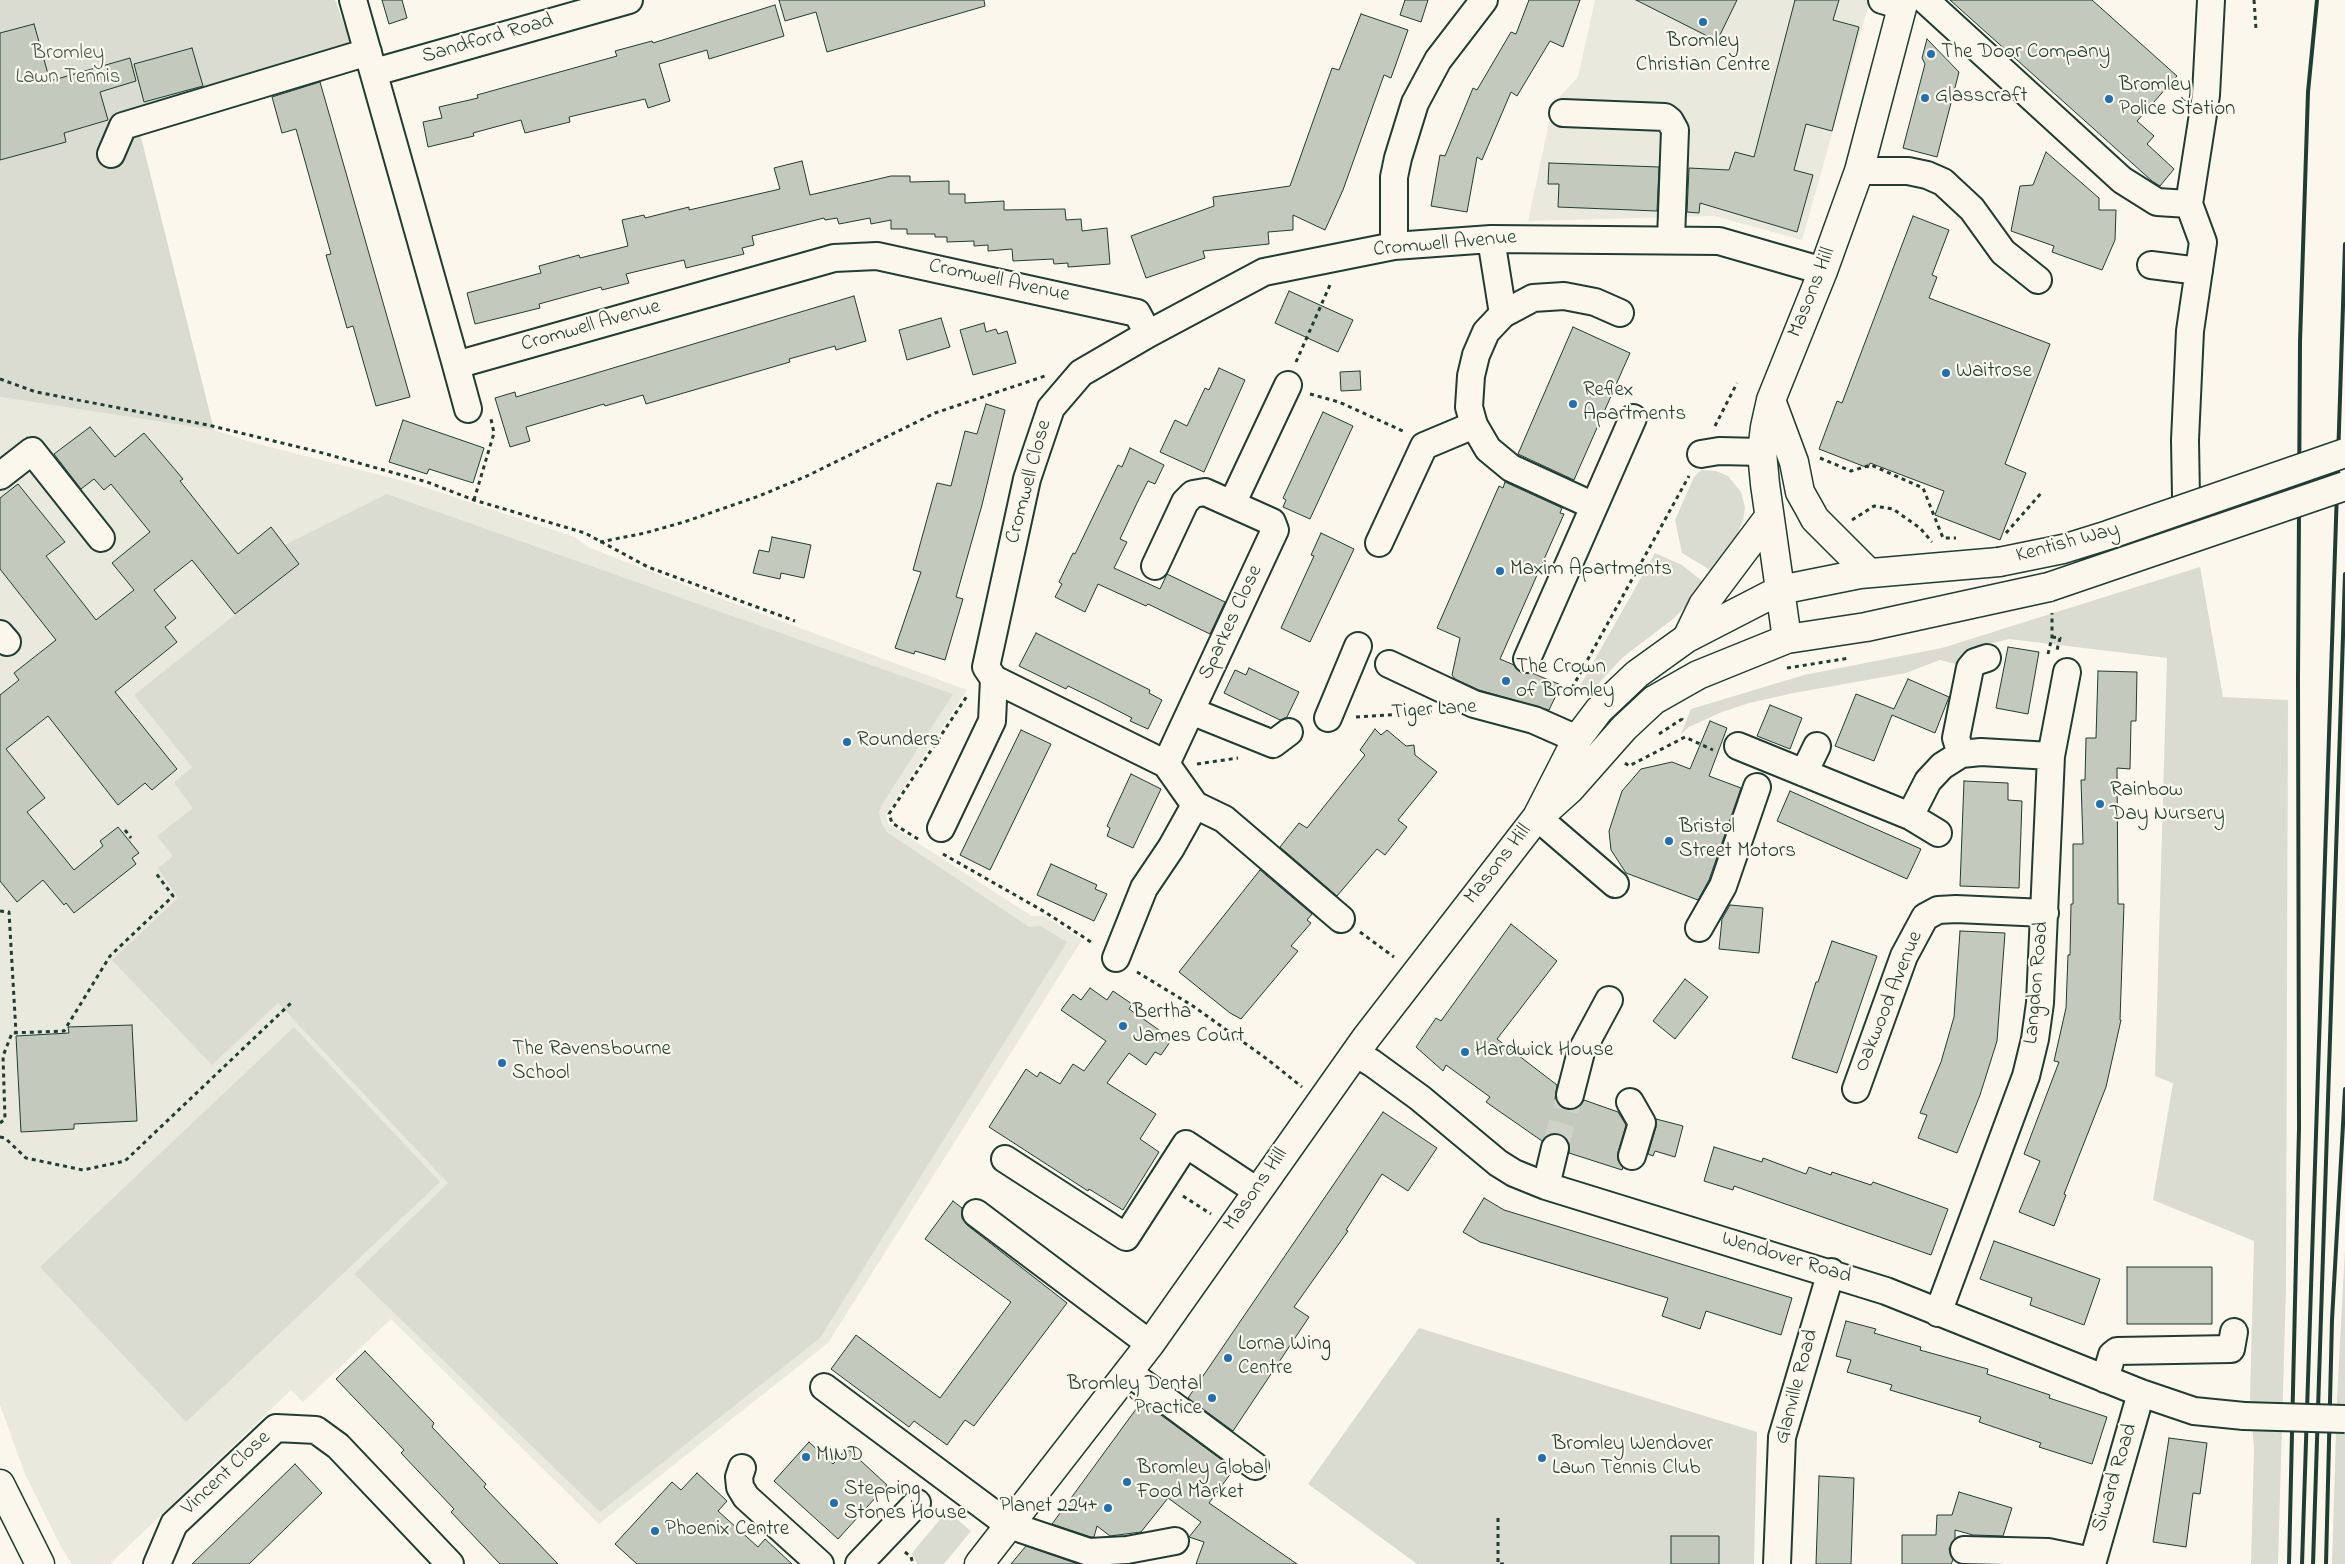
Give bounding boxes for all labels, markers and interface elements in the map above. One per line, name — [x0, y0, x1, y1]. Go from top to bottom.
street label: Sandford Road — [419, 9, 557, 71]
marker: Bromley Christian Centre — [1697, 16, 1709, 28]
place label: Bromley Christian Centre — [1636, 30, 1770, 80]
place label: The Door Company — [1941, 41, 2110, 67]
park label: Bromley Lawn Tennis — [15, 42, 121, 92]
marker: The Door Company — [1925, 48, 1937, 60]
place label: Bromley Police Station — [2119, 74, 2235, 124]
place label: Glasscraft — [1935, 85, 2028, 111]
marker: Glasscraft — [1919, 92, 1931, 104]
marker: Bromley Police Station — [2103, 93, 2115, 105]
street label: Cromwell Avenue — [1372, 226, 1518, 264]
street label: Masons Hill — [1784, 244, 1842, 342]
street label: Cromwell Avenue — [926, 255, 1072, 309]
street label: Cromwell Avenue — [519, 295, 663, 359]
place label: Waitrose — [1956, 360, 2032, 386]
marker: Waitrose — [1940, 367, 1952, 379]
place label: Reflex Apartments — [1583, 379, 1686, 429]
marker: Reflex Apartments — [1567, 398, 1579, 410]
street label: Cromwell Close — [1001, 417, 1059, 547]
street label: Kentish Way — [2014, 518, 2122, 570]
place label: Maxim Apartments — [1510, 558, 1672, 584]
street label: Sparkes Close — [1195, 562, 1269, 684]
marker: Maxim Apartments — [1494, 565, 1506, 577]
place label: The Crown of Bromley — [1516, 656, 1614, 706]
marker: The Crown of Bromley — [1500, 675, 1512, 687]
street label: Tiger Lane — [1391, 695, 1477, 727]
place label: Rounders — [857, 729, 940, 755]
marker: Rounders — [841, 736, 853, 748]
place label: Rainbow Day Nursery — [2110, 779, 2225, 829]
marker: Rainbow Day Nursery — [2094, 798, 2106, 810]
place label: Bristol Street Motors — [1679, 816, 1796, 866]
street label: Masons Hill — [1460, 820, 1538, 910]
marker: Bristol Street Motors — [1663, 835, 1675, 847]
street label: Langdon Road — [2020, 921, 2056, 1045]
street label: Oakwood Avenue — [1850, 928, 1930, 1076]
place label: Bertha James Court — [1133, 1001, 1244, 1051]
marker: Bertha James Court — [1117, 1020, 1129, 1032]
place label: The Ravensbourne School — [512, 1038, 671, 1088]
place label: Hardwick House — [1475, 1039, 1613, 1065]
marker: Hardwick House — [1459, 1046, 1471, 1058]
marker: The Ravensbourne School — [496, 1057, 508, 1069]
street label: Masons Hill — [1219, 1144, 1295, 1236]
street label: Wendover Road — [1718, 1227, 1854, 1291]
street label: Glanville Road — [1771, 1327, 1825, 1447]
place label: Lorna Wing Centre — [1238, 1333, 1331, 1383]
marker: Lorna Wing Centre — [1222, 1352, 1234, 1364]
place label: Bromley Dental Practice — [1067, 1373, 1202, 1423]
marker: Bromley Dental Practice — [1206, 1392, 1218, 1404]
street label: Siward Road — [2088, 1421, 2144, 1535]
street label: Vincent Close — [177, 1426, 277, 1522]
place label: Bromley Wendover Lawn Tennis Club — [1552, 1433, 1713, 1483]
place label: MIND — [816, 1444, 863, 1470]
marker: MIND — [800, 1451, 812, 1463]
marker: Bromley Wendover Lawn Tennis Club — [1536, 1452, 1548, 1464]
place label: Bromley Global Food Market — [1137, 1457, 1268, 1507]
marker: Bromley Global Food Market — [1121, 1476, 1133, 1488]
place label: Stepping Stones House — [844, 1478, 966, 1528]
place label: Planet 224+ — [999, 1495, 1098, 1521]
marker: Stepping Stones House — [828, 1497, 840, 1509]
marker: Planet 224+ — [1102, 1502, 1114, 1514]
place label: Phoenix Centre — [665, 1518, 789, 1544]
marker: Phoenix Centre — [649, 1525, 661, 1537]

